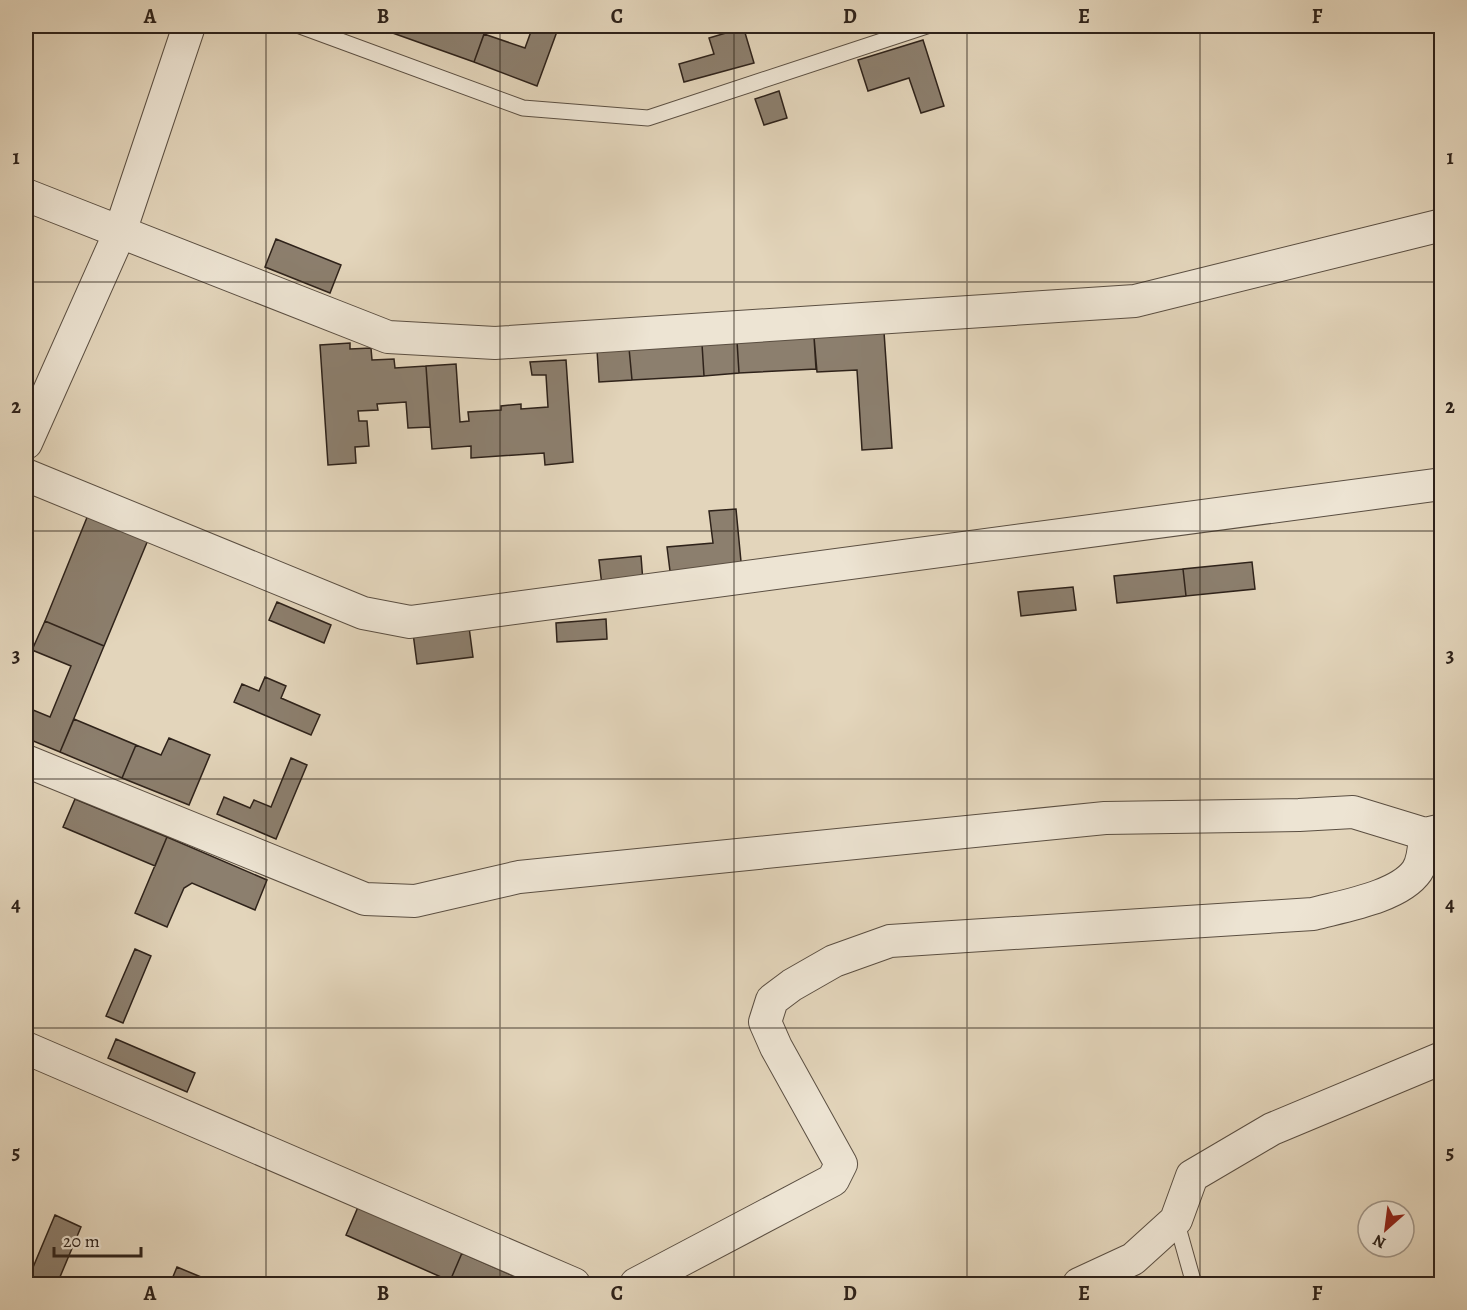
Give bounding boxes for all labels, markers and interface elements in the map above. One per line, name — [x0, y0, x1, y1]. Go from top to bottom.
text: A — [143, 3, 157, 30]
text: B — [377, 3, 389, 30]
text: C — [611, 3, 623, 30]
text: D — [843, 3, 857, 30]
text: E — [1078, 3, 1090, 30]
text: F — [1312, 3, 1323, 30]
text: 1 — [12, 144, 20, 171]
text: 1 — [1446, 144, 1454, 171]
text: 2 — [11, 393, 21, 420]
text: 2 — [1445, 393, 1455, 420]
text: 3 — [12, 642, 20, 669]
text: 3 — [1446, 642, 1454, 669]
text: 4 — [11, 891, 21, 918]
text: 4 — [1445, 891, 1455, 918]
text: 5 — [12, 1139, 20, 1166]
text: 5 — [1446, 1139, 1454, 1166]
north arrow — [1356, 1199, 1416, 1259]
scale bar — [54, 1220, 141, 1258]
text: 20 m — [63, 1229, 100, 1253]
text: N — [1369, 1229, 1390, 1254]
text: A — [143, 1280, 157, 1307]
text: B — [377, 1280, 389, 1307]
text: C — [611, 1280, 623, 1307]
text: D — [843, 1280, 857, 1307]
text: E — [1078, 1280, 1090, 1307]
text: F — [1312, 1280, 1323, 1307]

